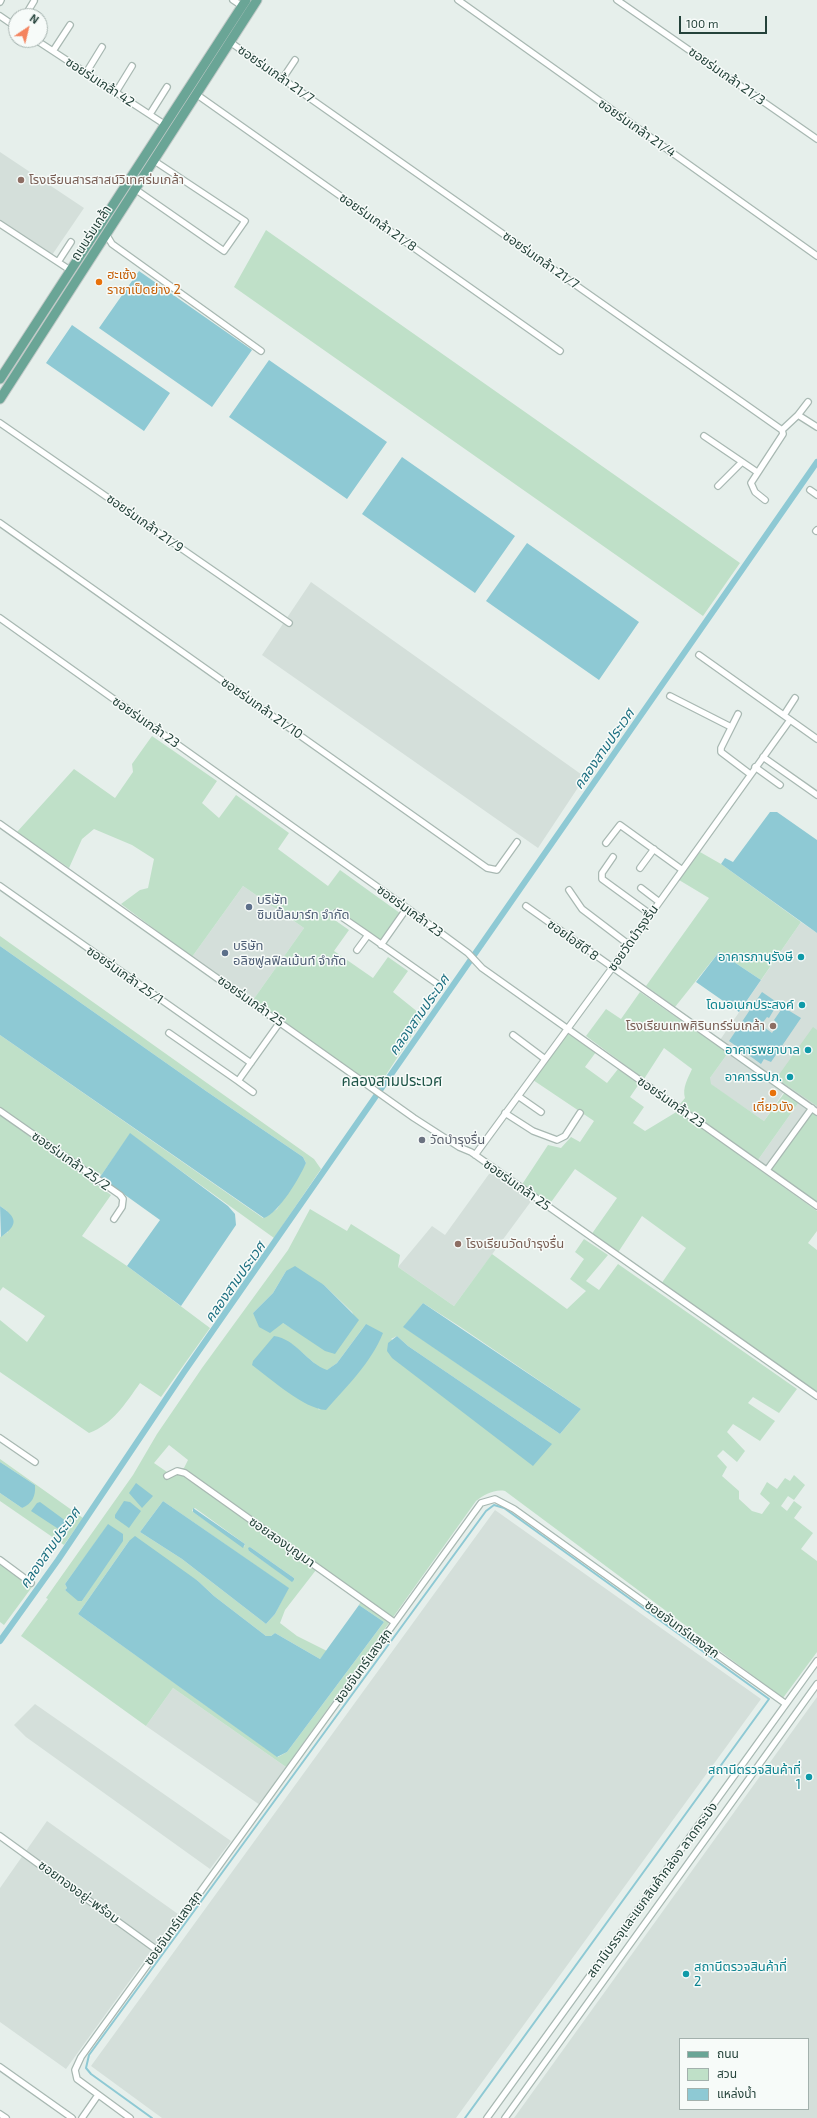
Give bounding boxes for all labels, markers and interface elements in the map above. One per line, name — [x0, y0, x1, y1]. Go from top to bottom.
north arrow — [8, 8, 48, 48]
scale bar — [681, 8, 769, 34]
text: N — [28, 11, 42, 26]
text: 100 m — [686, 16, 718, 30]
street label: ซอยร่มเกล้า 21/7 — [235, 42, 317, 106]
street label: ซอยร่มเกล้า 21/3 — [685, 44, 769, 108]
street label: ซอยร่มเกล้า 42 — [63, 54, 137, 110]
street label: ซอยร่มเกล้า 21/4 — [595, 95, 679, 161]
place label: โรงเรียนสารสาสน์วิเทศร่มเกล้า — [29, 172, 184, 188]
marker: โรงเรียนสารสาสน์วิเทศร่มเกล้า — [16, 175, 26, 185]
street label: ซอยร่มเกล้า 21/8 — [336, 189, 420, 255]
street label: ถนนร่มเกล้า — [67, 203, 115, 263]
street label: ซอยร่มเกล้า 21/7 — [500, 228, 582, 292]
place label: ฮะเซ้ง ราชาเป็ดย่าง 2 — [107, 267, 181, 298]
marker: ฮะเซ้ง ราชาเป็ดย่าง 2 — [94, 277, 104, 287]
street label: ซอยร่มเกล้า 21/9 — [103, 491, 187, 555]
street label: ซอยร่มเกล้า 21/10 — [218, 674, 306, 742]
street label: ซอยร่มเกล้า 23 — [109, 693, 183, 751]
water label: คลองสามประเวศ — [570, 706, 638, 792]
street label: ซอยร่มเกล้า 23 — [374, 882, 446, 940]
place label: บริษัท ซิมเปิ้ลมาร์ท จำกัด — [257, 892, 350, 923]
marker: บริษัท ซิมเปิ้ลมาร์ท จำกัด — [244, 902, 254, 912]
street label: ซอยวัดบำรุงรื่น — [604, 902, 662, 974]
street label: ซอยไอซีดี 8 — [544, 916, 602, 964]
place label: บริษัท อลิซฟูลฟิลเม้นท์ จำกัด — [233, 938, 346, 969]
street label: ซอยร่มเกล้า 25/1 — [84, 943, 166, 1007]
marker: บริษัท อลิซฟูลฟิลเม้นท์ จำกัด — [220, 948, 230, 958]
place label: อาคารภานุรังษี — [718, 949, 793, 965]
marker: อาคารภานุรังษี — [796, 952, 806, 962]
street label: ซอยร่มเกล้า 25 — [214, 972, 288, 1030]
water label: คลองสามประเวศ — [385, 972, 453, 1058]
place label: โดมอเนกประสงค์ — [706, 997, 794, 1013]
marker: โดมอเนกประสงค์ — [797, 1000, 807, 1010]
place label: โรงเรียนเทพศิรินทร์ร่มเกล้า — [626, 1018, 765, 1034]
marker: โรงเรียนเทพศิรินทร์ร่มเกล้า — [768, 1021, 778, 1031]
place label: อาคารพยาบาล — [725, 1042, 800, 1058]
marker: อาคารพยาบาล — [803, 1045, 813, 1055]
place label: อาคารรปภ. — [725, 1069, 782, 1085]
district label: คลองสามประเวศ — [342, 1072, 442, 1090]
marker: อาคารรปภ. — [785, 1072, 795, 1082]
street label: ซอยร่มเกล้า 23 — [634, 1073, 708, 1131]
marker: เตี๋ยวบัง — [768, 1088, 778, 1098]
place label: เตี๋ยวบัง — [753, 1099, 793, 1115]
street label: ซอยร่มเกล้า 25/2 — [29, 1128, 113, 1194]
place label: วัดบำรุงรื่น — [430, 1132, 485, 1148]
marker: วัดบำรุงรื่น — [417, 1135, 427, 1145]
street label: ซอยร่มเกล้า 25 — [480, 1156, 554, 1214]
place label: โรงเรียนวัดบำรุงรื่น — [466, 1236, 564, 1252]
water label: คลองสามประเวศ — [201, 1239, 269, 1325]
marker: โรงเรียนวัดบำรุงรื่น — [453, 1239, 463, 1249]
water label: คลองสามประเวศ — [16, 1505, 84, 1591]
street label: ซอยสองบุญมา — [246, 1513, 318, 1571]
street label: ซอยจันทร์แสงสุก — [642, 1597, 722, 1661]
street label: ซอยจันทร์แสงสุก — [331, 1626, 395, 1706]
place label: สถานีตรวจสินค้าที่ 1 — [708, 1762, 801, 1793]
marker: สถานีตรวจสินค้าที่ 1 — [804, 1772, 814, 1782]
street label: สถานีบรรจุและแยกสินค้ากล่อง ลาดกระบัง — [583, 1799, 721, 1981]
street label: ซอยทองอยู่-พร้อม — [35, 1857, 123, 1927]
street label: ซอยจันทร์แสงสุก — [141, 1888, 205, 1968]
place label: สถานีตรวจสินค้าที่ 2 — [694, 1959, 787, 1990]
marker: สถานีตรวจสินค้าที่ 2 — [681, 1969, 691, 1979]
legend — [679, 2038, 809, 2110]
text: ถนน — [717, 2046, 739, 2060]
text: สวน — [717, 2066, 737, 2080]
text: แหล่งน้ำ — [717, 2086, 756, 2100]

